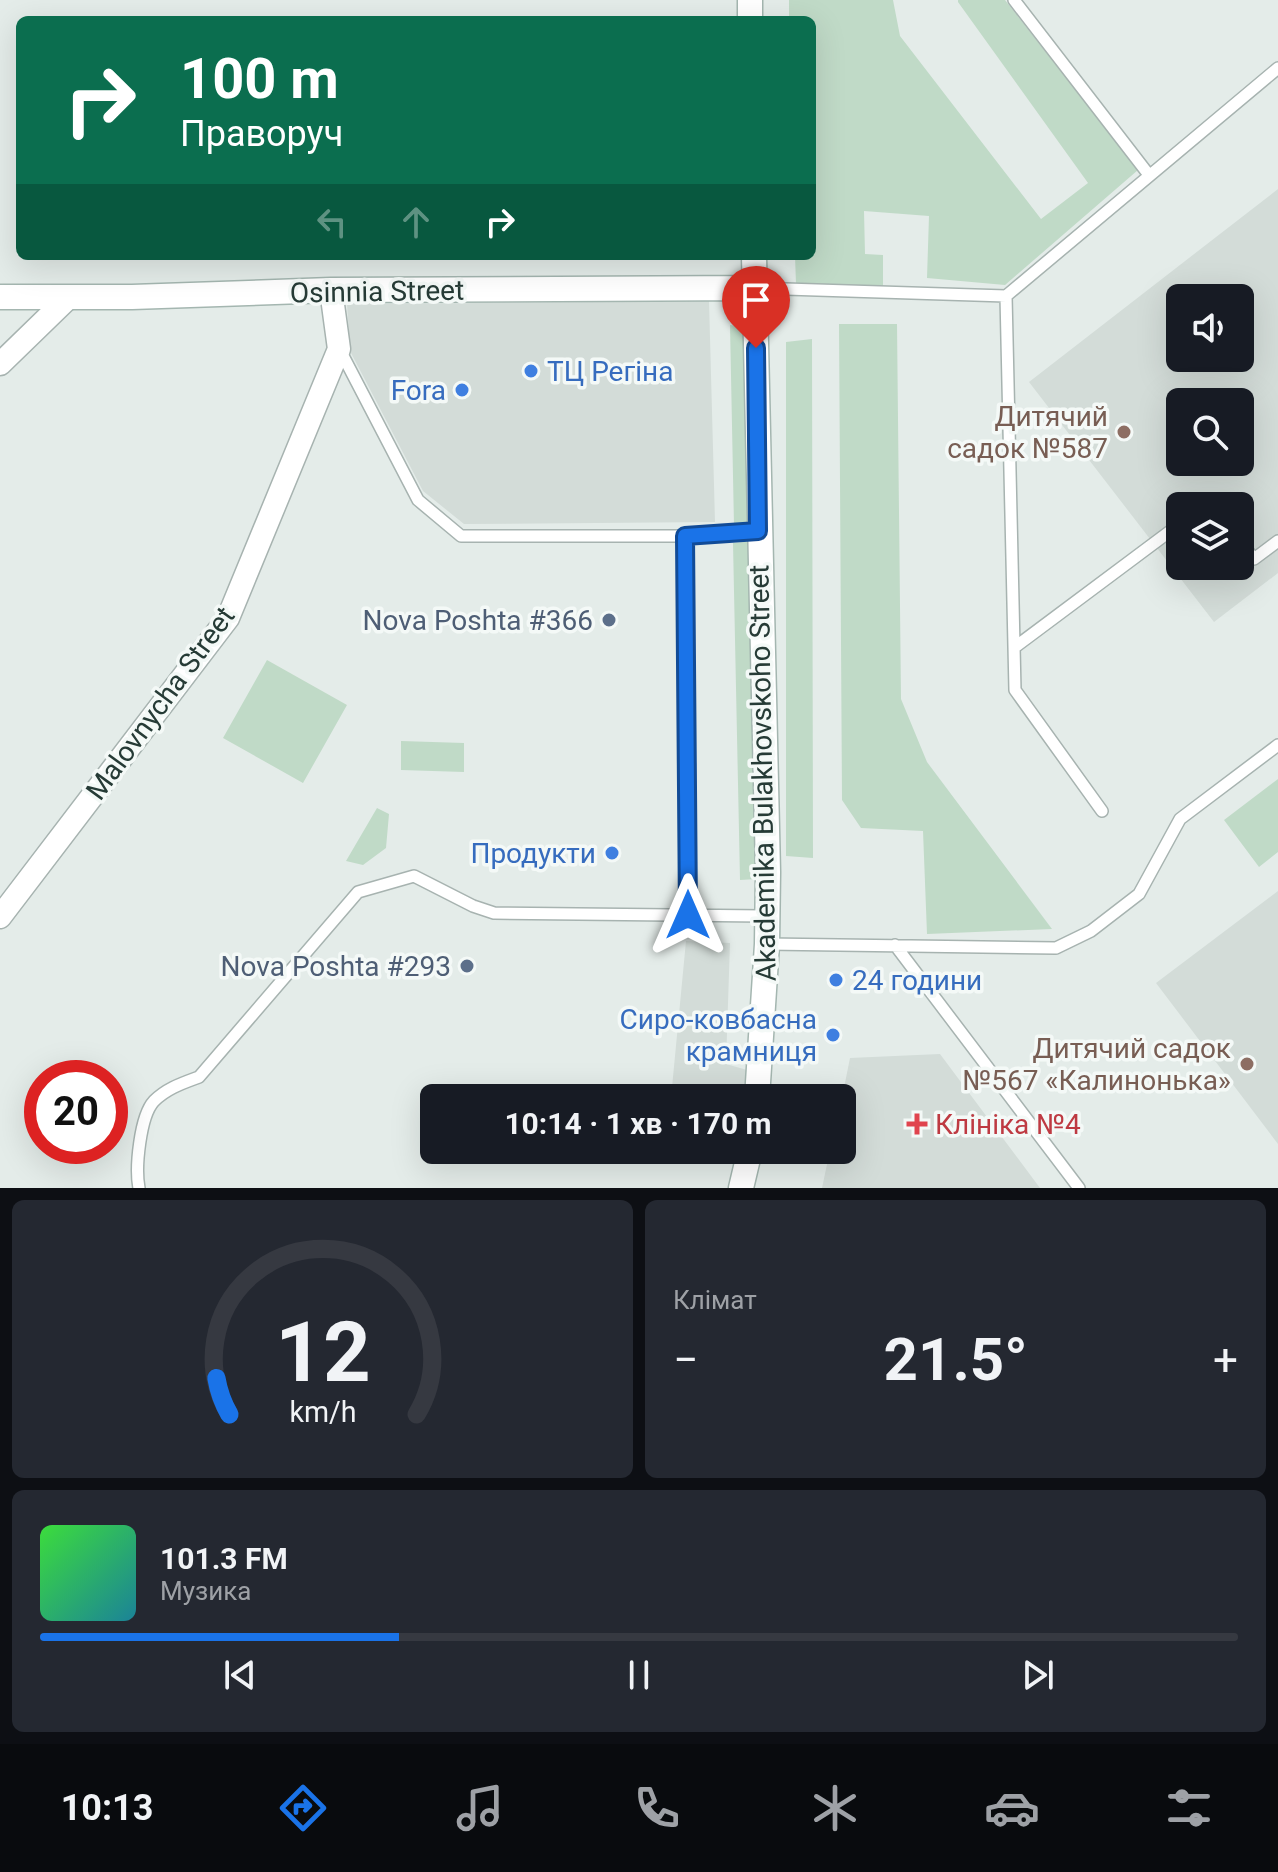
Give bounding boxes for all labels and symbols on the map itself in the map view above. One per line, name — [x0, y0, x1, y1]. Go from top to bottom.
pin — [722, 266, 790, 348]
street label: Osinnia Street — [290, 273, 464, 310]
place label: ТЦ Регіна — [547, 355, 673, 388]
marker: ТЦ Регіна — [522, 362, 540, 380]
place label: Fora — [391, 374, 446, 407]
marker: Fora — [453, 381, 471, 399]
place label: Дитячий садок №587 — [947, 400, 1108, 465]
marker: Дитячий садок №587 — [1115, 423, 1133, 441]
street label: Akademika Bulakhovskoho Street — [742, 564, 783, 982]
street label: Malovnycha Street — [79, 600, 241, 806]
place label: Nova Poshta #366 — [363, 604, 593, 637]
marker: Nova Poshta #366 — [600, 611, 618, 629]
place label: Продукти — [470, 837, 596, 870]
marker: Продукти — [603, 844, 621, 862]
position arrow — [646, 873, 730, 957]
place label: Nova Poshta #293 — [221, 950, 451, 983]
marker: Nova Poshta #293 — [458, 957, 476, 975]
place label: 24 години — [852, 964, 982, 997]
marker: 24 години — [827, 971, 845, 989]
place label: Сиро-ковбасна крамниця — [620, 1003, 817, 1068]
marker: Сиро-ковбасна крамниця — [824, 1026, 842, 1044]
place label: Дитячий садок №567 «Калинонька» — [962, 1032, 1231, 1097]
marker: Дитячий садок №567 «Калинонька» — [1238, 1055, 1256, 1073]
speed limit sign: 20 — [24, 1060, 128, 1164]
place label: Клініка №4 — [935, 1108, 1081, 1141]
marker: Клініка №4 — [906, 1113, 928, 1135]

